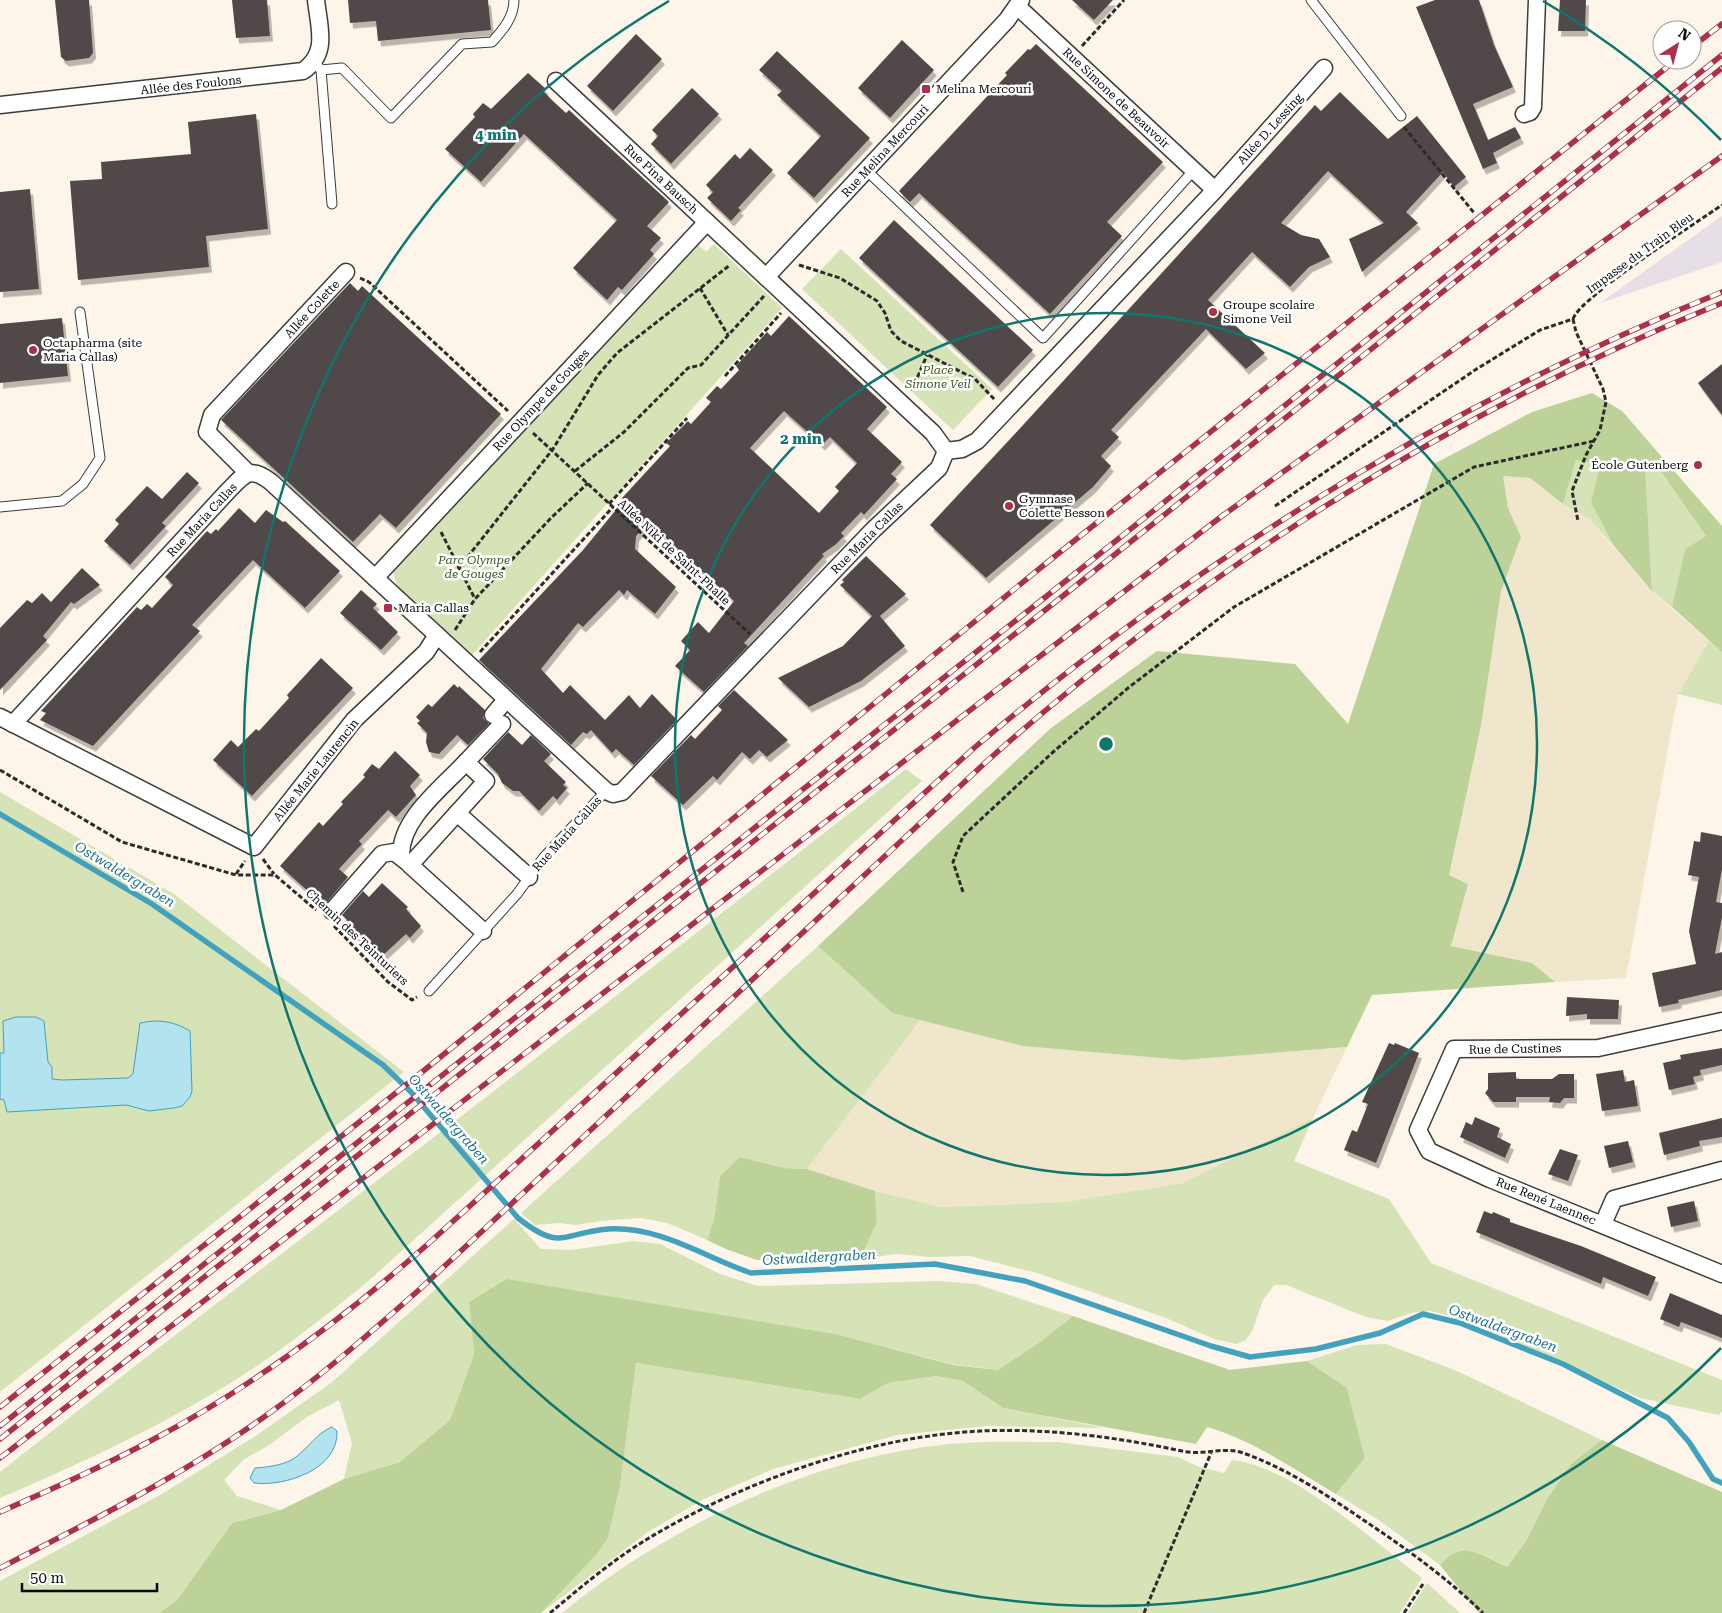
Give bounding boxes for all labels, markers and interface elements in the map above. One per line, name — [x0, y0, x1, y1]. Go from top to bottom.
north arrow — [1652, 20, 1702, 70]
text: N — [1676, 25, 1694, 44]
street label: Rue Simone de Beauvoir — [1060, 45, 1172, 151]
street label: Allée des Foulons — [140, 73, 242, 97]
place label: Melina Mercouri — [936, 82, 1032, 96]
marker: Melina Mercouri — [920, 83, 932, 95]
street label: Allée D. Lessing — [1234, 91, 1306, 167]
street label: Rue Melina Mercouri — [839, 102, 931, 200]
text: 4 min — [475, 126, 517, 144]
street label: Rue Pina Bausch — [621, 141, 701, 217]
street label: Impasse du Train Bleu — [1584, 209, 1696, 296]
street label: Allée Colette — [282, 277, 343, 341]
place label: Groupe scolaire Simone Veil — [1223, 298, 1315, 326]
marker: Groupe scolaire Simone Veil — [1207, 306, 1219, 318]
place label: Octapharma (site Maria Callas) — [43, 336, 143, 364]
marker: Octapharma (site Maria Callas) — [27, 344, 39, 356]
street label: Rue Olympe de Gouges — [490, 346, 592, 454]
park label: Place Simone Veil — [904, 363, 971, 391]
text: 2 min — [780, 430, 822, 448]
place label: École Gutenberg — [1591, 458, 1688, 472]
marker: École Gutenberg — [1692, 459, 1704, 471]
street label: Rue Maria Callas — [164, 480, 240, 560]
place label: Gymnase Colette Besson — [1019, 492, 1105, 520]
street label: Allée Niki de Saint-Phalle — [615, 496, 733, 608]
street label: Rue Maria Callas — [828, 499, 906, 577]
marker: Gymnase Colette Besson — [1003, 500, 1015, 512]
park label: Parc Olympe de Gouges — [437, 553, 510, 581]
place label: Maria Callas — [398, 601, 469, 615]
marker: Maria Callas — [382, 602, 394, 614]
street label: Allée Marie Laurencin — [270, 716, 362, 824]
centre of rings — [1097, 735, 1115, 753]
street label: Rue Maria Callas — [530, 793, 605, 874]
water label: Ostwaldergraben — [72, 838, 178, 910]
street label: Chemin des Teinturiers — [303, 886, 411, 988]
street label: Rue de Custines — [1469, 1041, 1562, 1057]
water label: Ostwaldergraben — [406, 1071, 493, 1167]
street label: Rue René Laennec — [1494, 1175, 1598, 1228]
water label: Ostwaldergraben — [762, 1246, 877, 1268]
water label: Ostwaldergraben — [1447, 1301, 1560, 1355]
scale bar — [22, 1560, 158, 1592]
text: 50 m — [30, 1569, 65, 1587]

